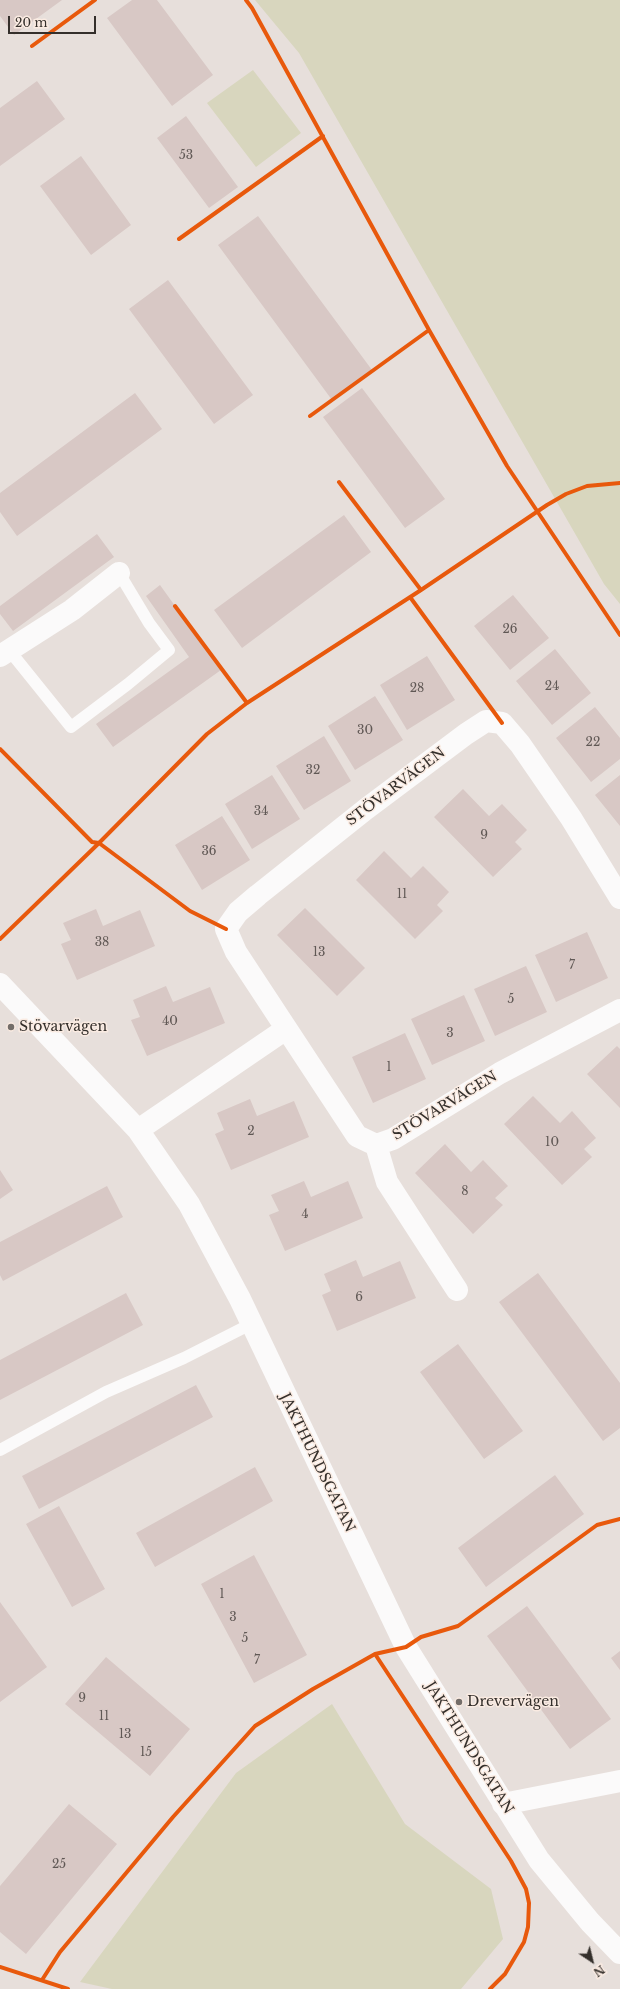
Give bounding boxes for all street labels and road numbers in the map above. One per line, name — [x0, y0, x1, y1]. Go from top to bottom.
street label: STÖVARVÄGEN — [343, 744, 449, 830]
street label: STÖVARVÄGEN — [390, 1068, 500, 1144]
street label: JAKTHUNDSGATAN — [276, 1391, 358, 1535]
street label: JAKTHUNDSGATAN — [421, 1679, 517, 1817]

